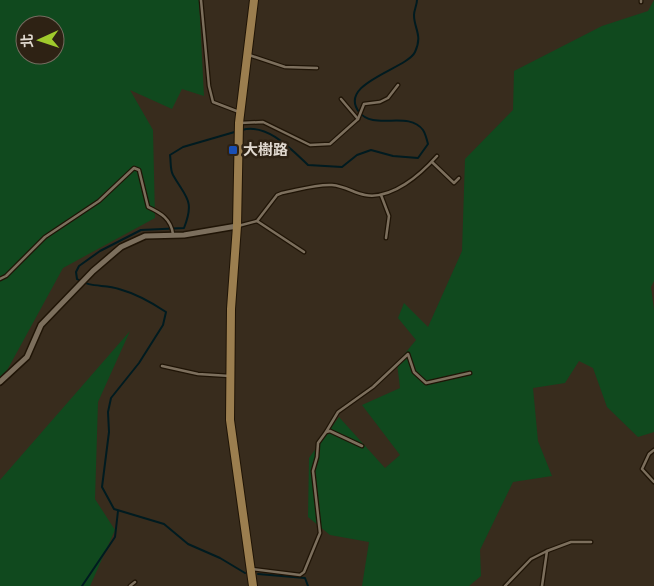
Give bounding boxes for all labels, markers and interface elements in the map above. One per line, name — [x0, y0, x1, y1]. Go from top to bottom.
north arrow — [15, 15, 65, 65]
text: 北 — [19, 33, 35, 48]
place label: 大樹路 — [243, 141, 288, 159]
marker: 大樹路 — [227, 144, 239, 156]

